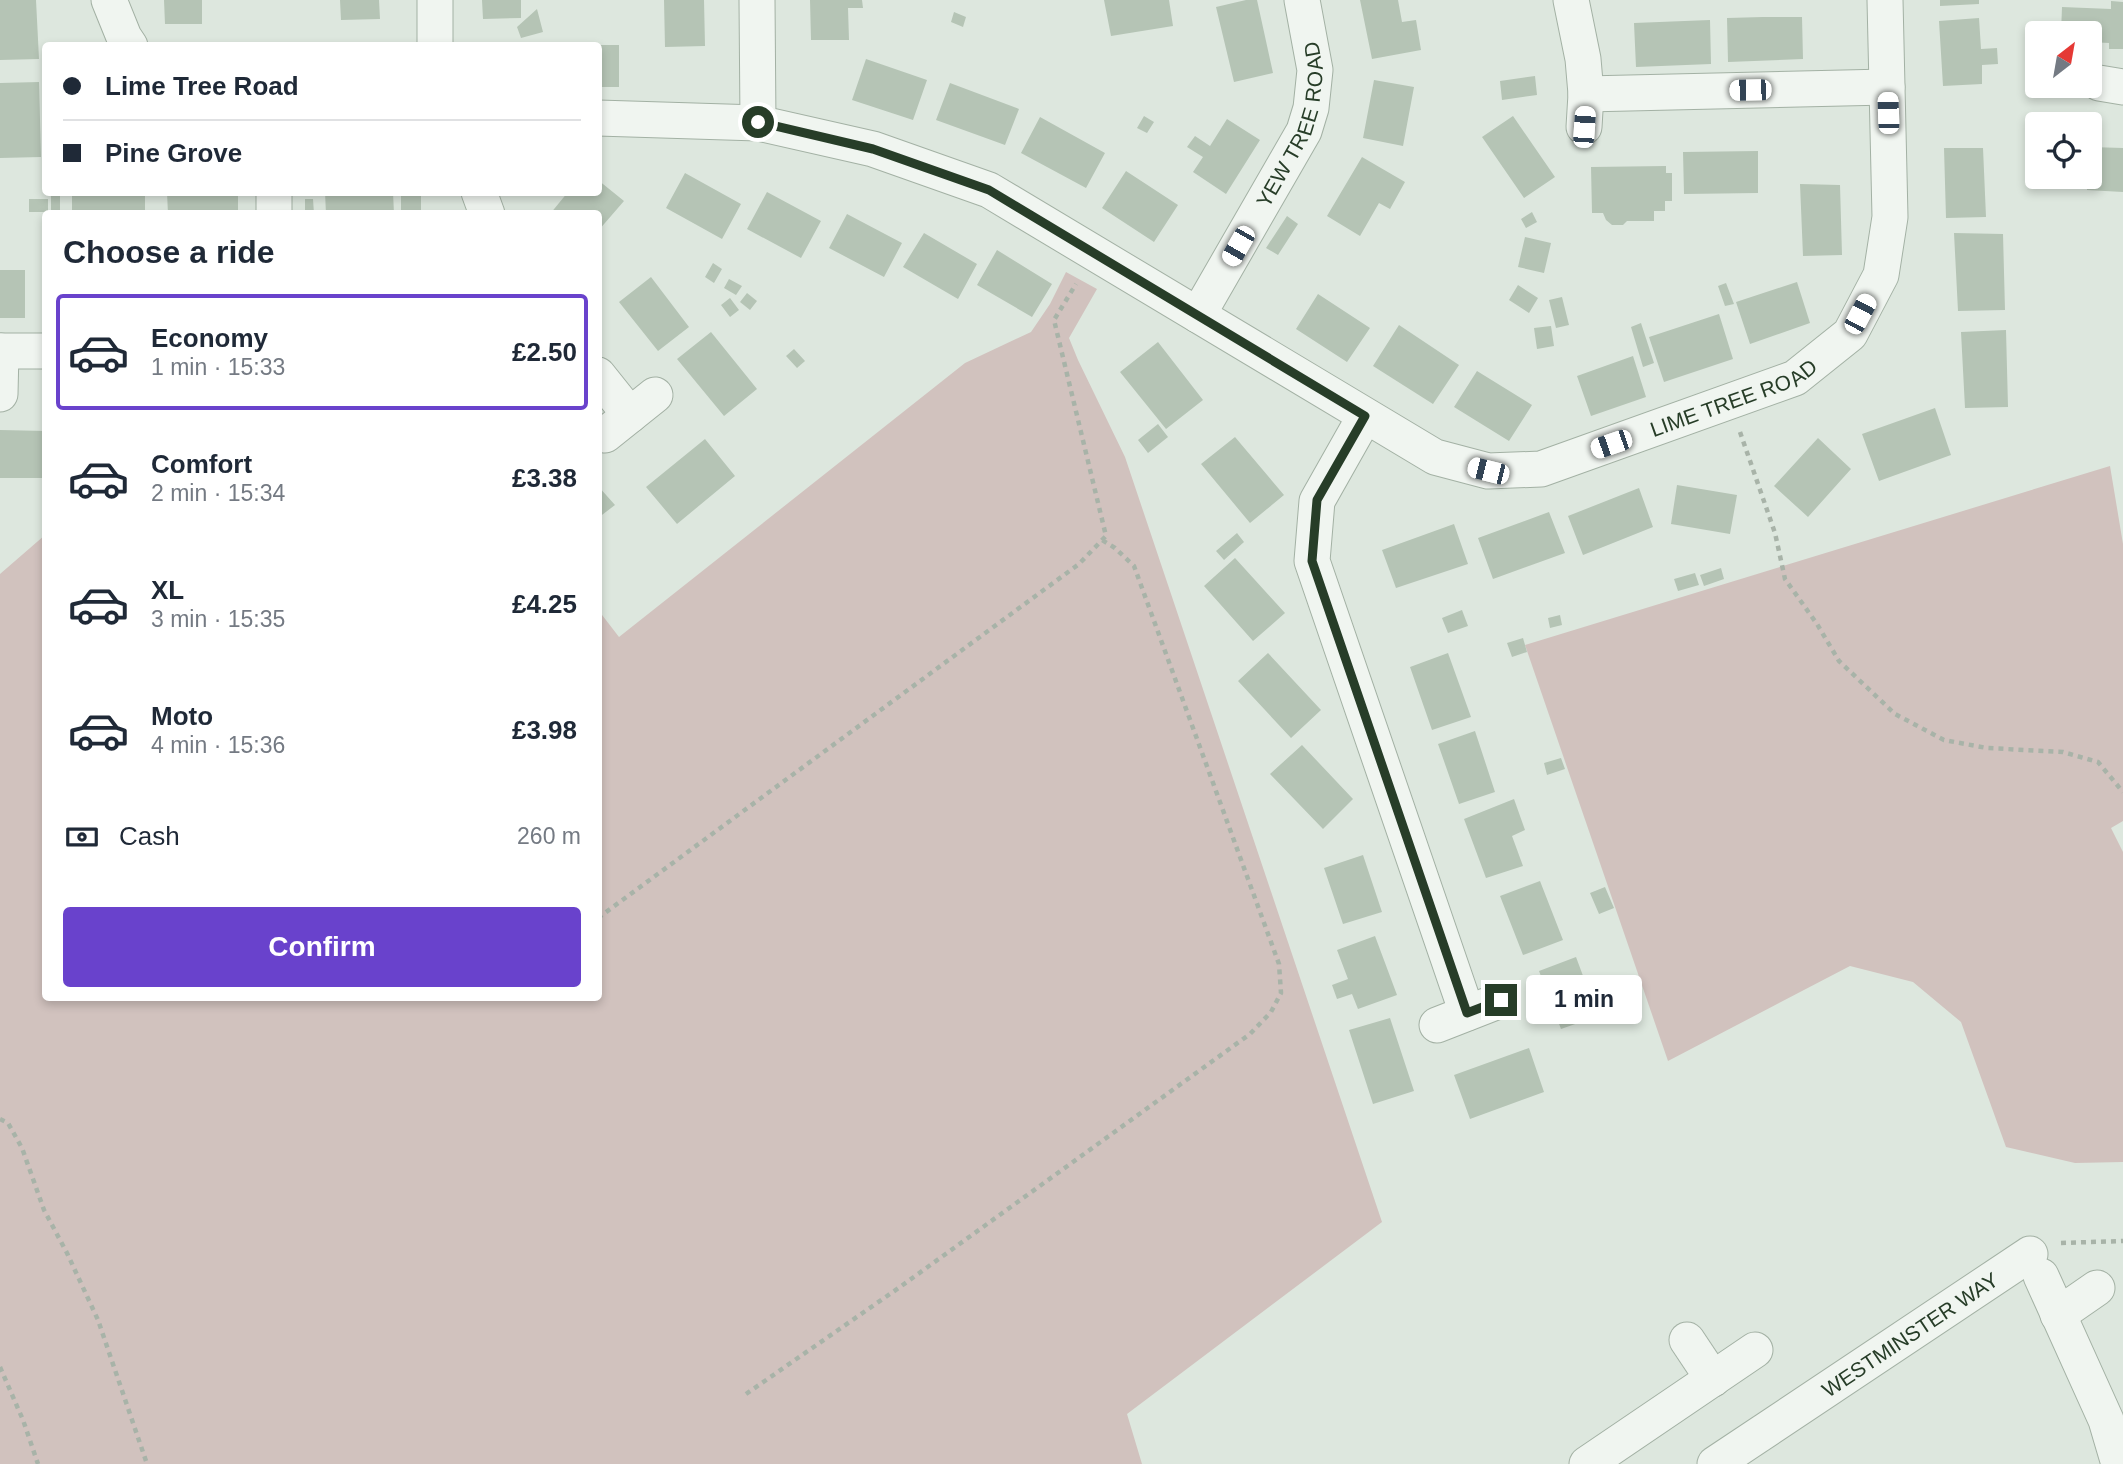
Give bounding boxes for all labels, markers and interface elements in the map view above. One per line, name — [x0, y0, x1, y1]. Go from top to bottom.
north arrow — [2025, 21, 2102, 98]
map controls — [2025, 21, 2102, 189]
street label: YEW TREE ROAD — [1251, 40, 1326, 211]
text: Lime Tree Road — [105, 71, 299, 101]
car — [1729, 79, 1772, 101]
car — [1877, 92, 1900, 134]
car — [1573, 105, 1596, 149]
route start — [742, 106, 774, 138]
button: locate — [2025, 112, 2102, 189]
text: Pine Grove — [105, 138, 242, 168]
car — [1219, 223, 1258, 269]
text: Choose a ride — [63, 234, 275, 270]
car — [1841, 291, 1880, 337]
icon: car — [67, 321, 130, 384]
text: Economy — [151, 323, 268, 353]
text: £2.50 — [512, 337, 577, 367]
text: 1 min · 15:33 — [151, 354, 285, 380]
street label: LIME TREE ROAD — [1647, 354, 1821, 440]
car — [1588, 427, 1635, 461]
icon: car — [67, 447, 130, 510]
text: Comfort — [151, 449, 252, 479]
car — [1466, 456, 1511, 486]
text: £3.38 — [512, 463, 577, 493]
text: 2 min · 15:34 — [151, 480, 285, 506]
icon: car — [67, 573, 130, 636]
text: XL — [151, 575, 184, 605]
text: £4.25 — [512, 589, 577, 619]
text: 3 min · 15:35 — [151, 606, 285, 632]
icon: car — [67, 699, 130, 762]
text: Moto — [151, 701, 213, 731]
text: £3.98 — [512, 715, 577, 745]
text: 4 min · 15:36 — [151, 732, 285, 758]
icon: cash — [63, 818, 101, 856]
text: Cash — [119, 821, 180, 851]
text: 260 m — [517, 823, 581, 849]
button: Confirm — [63, 907, 581, 987]
callout: 1 min — [1526, 976, 1641, 1024]
route end — [1485, 984, 1517, 1016]
text: 1 min — [1554, 986, 1614, 1012]
street label: WESTMINSTER WAY — [1817, 1267, 2002, 1401]

